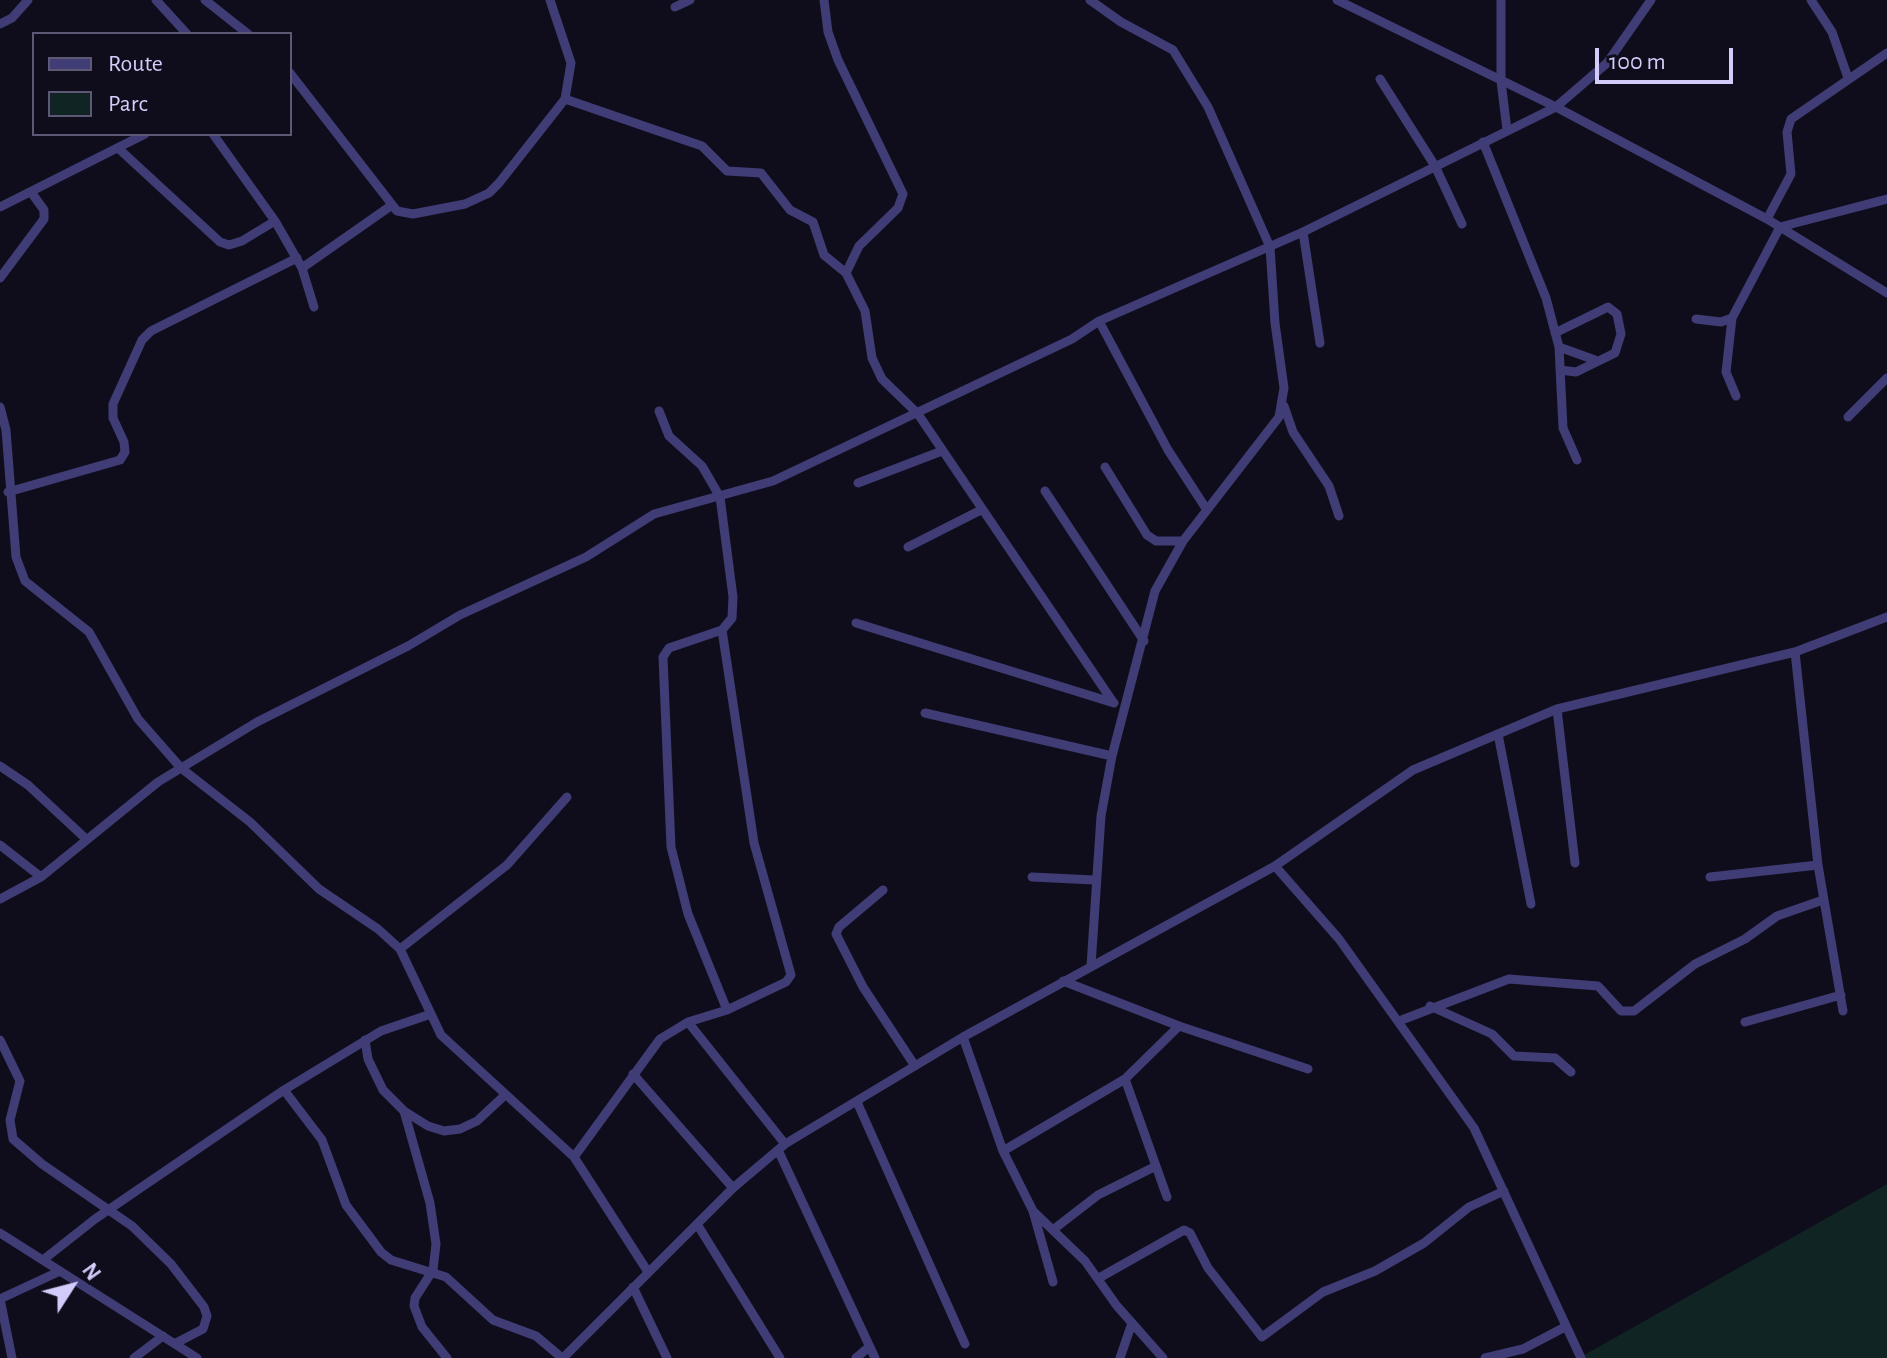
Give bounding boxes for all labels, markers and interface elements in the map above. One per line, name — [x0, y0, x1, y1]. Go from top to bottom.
legend — [32, 32, 292, 136]
scale bar — [1599, 32, 1737, 82]
text: 100 m — [1609, 50, 1666, 74]
text: Route — [108, 52, 163, 76]
text: Parc — [108, 92, 148, 116]
north arrow — [32, 1246, 112, 1326]
text: N — [78, 1259, 105, 1285]

